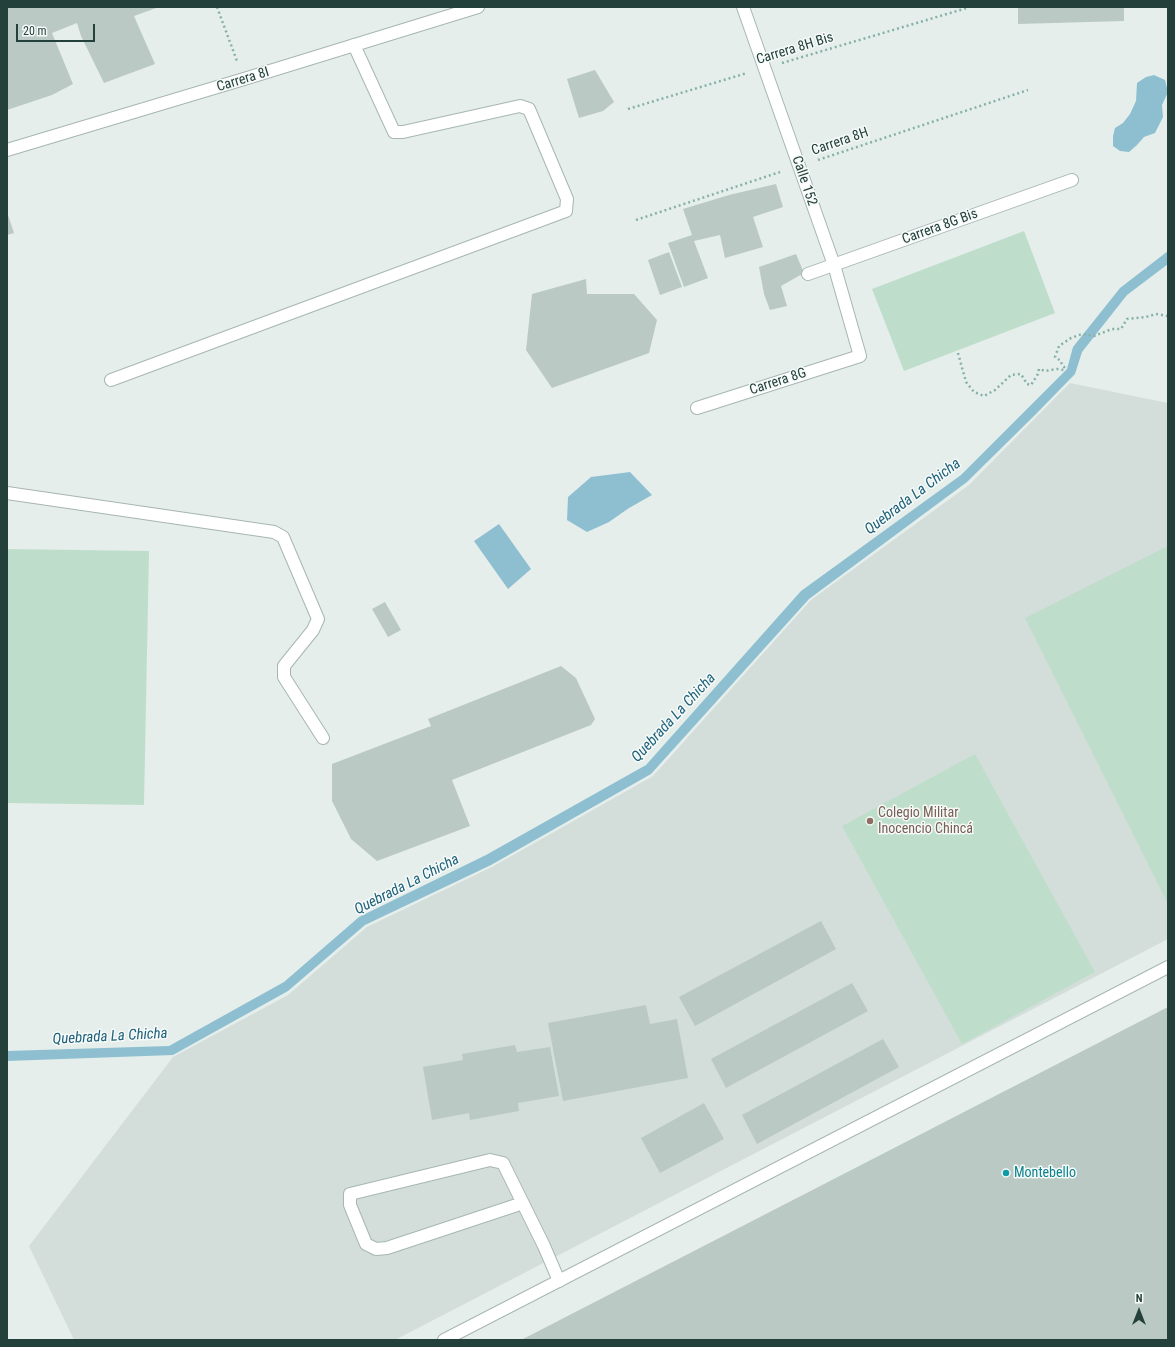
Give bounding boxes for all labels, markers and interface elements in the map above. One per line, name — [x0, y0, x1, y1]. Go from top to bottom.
scale bar — [18, 16, 97, 42]
text: 20 m — [23, 24, 47, 38]
street label: Carrera 8H Bis — [755, 29, 835, 69]
street label: Carrera 8I — [215, 64, 271, 96]
street label: Carrera 8H — [809, 124, 871, 160]
street label: Calle 152 — [788, 154, 820, 208]
street label: Carrera 8G Bis — [900, 206, 980, 248]
street label: Carrera 8G — [747, 365, 809, 399]
water label: Quebrada La Chicha — [862, 455, 964, 539]
water label: Quebrada La Chicha — [628, 670, 720, 766]
place label: Colegio Militar Inocencio Chincá — [878, 805, 973, 838]
marker: Colegio Militar Inocencio Chincá — [865, 816, 875, 826]
water label: Quebrada La Chicha — [352, 851, 462, 919]
water label: Quebrada La Chicha — [52, 1025, 168, 1049]
place label: Montebello — [1014, 1165, 1076, 1181]
marker: Montebello — [1001, 1168, 1011, 1178]
north arrow — [1119, 1291, 1159, 1331]
text: N — [1136, 1292, 1142, 1305]

